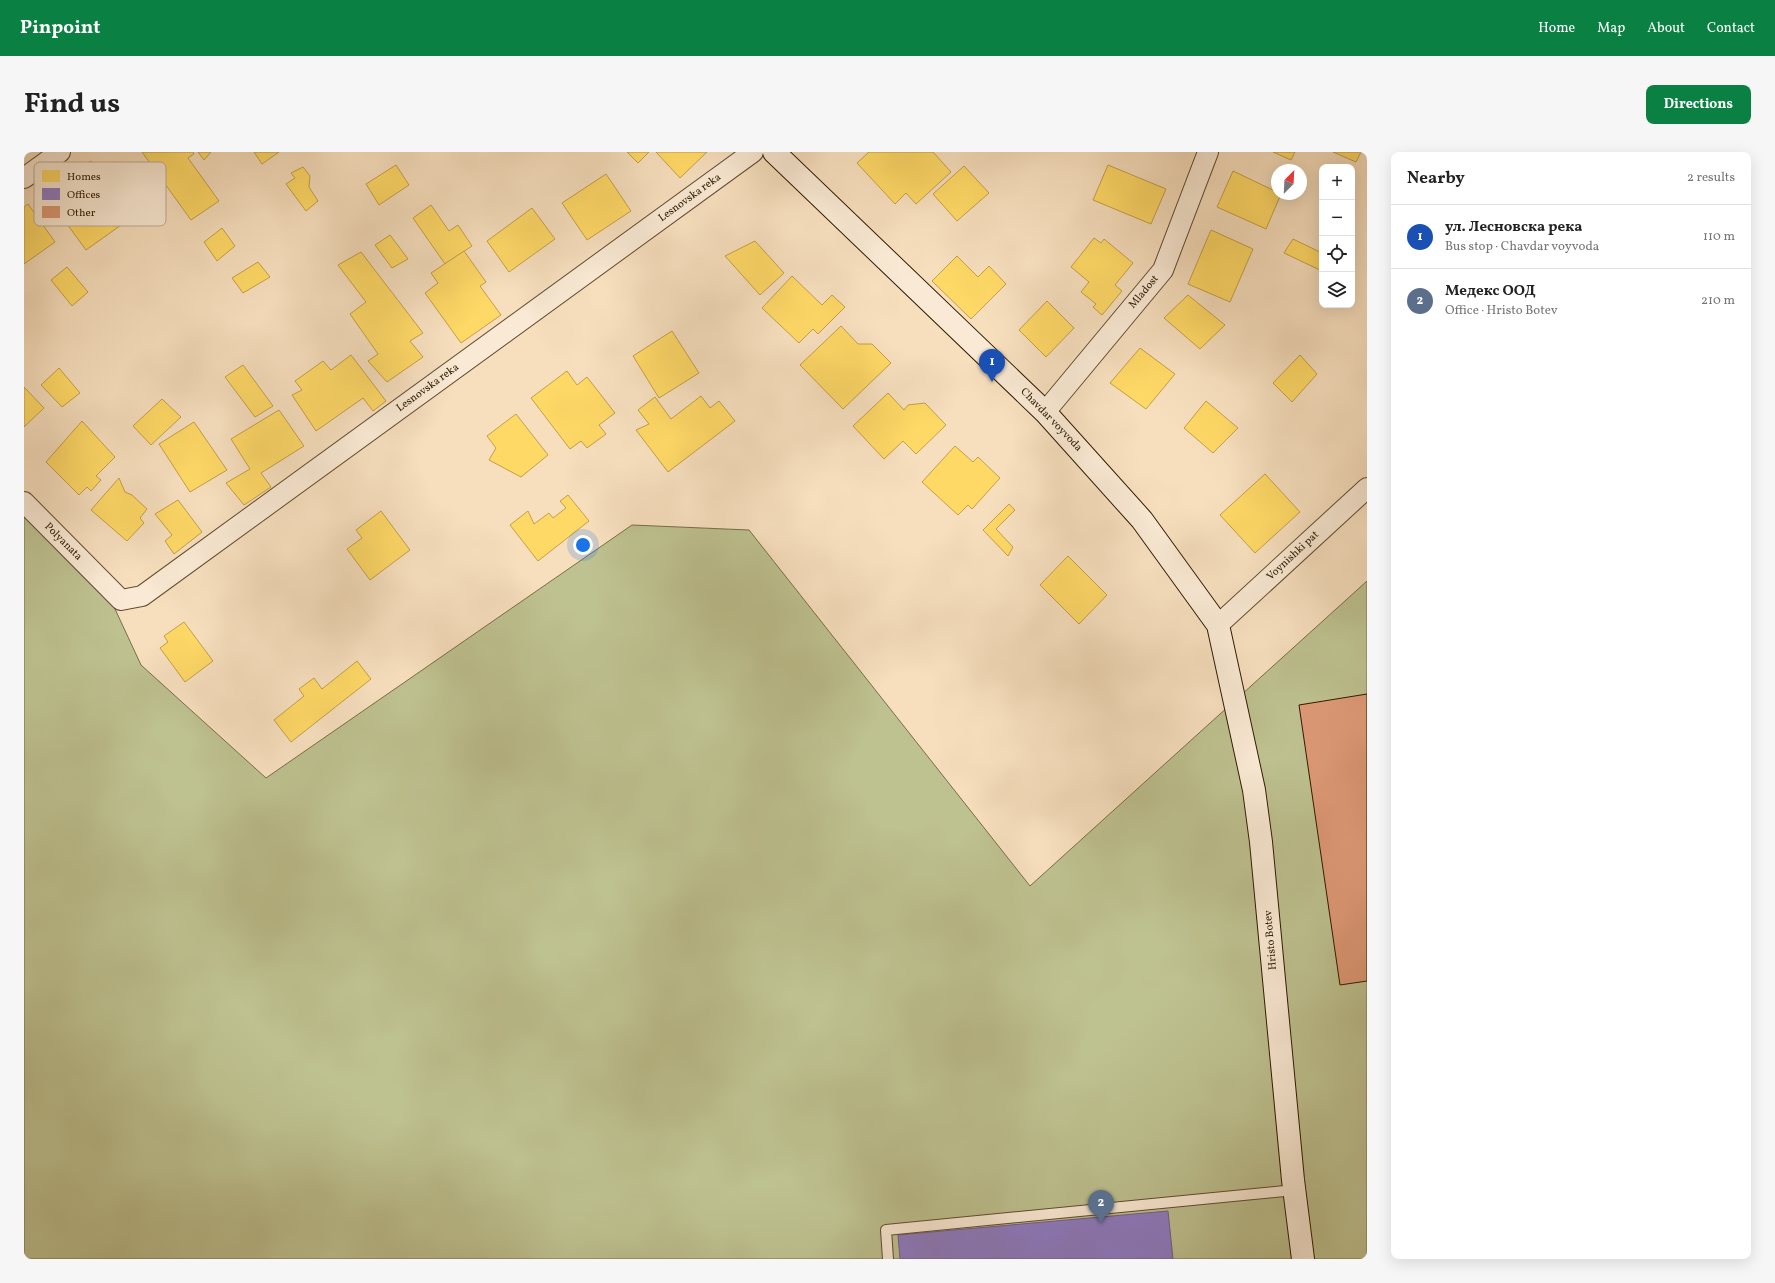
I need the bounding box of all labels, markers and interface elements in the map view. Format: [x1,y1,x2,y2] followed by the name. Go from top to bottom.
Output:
[20,15,100,41] text: Pinpoint
[1538,19,1575,38] text: Home
[1597,19,1625,38] text: Map
[1647,19,1685,38] text: About
[1707,19,1755,38] text: Contact
[24,85,120,124] text: Find us
[1646,85,1751,124] button: Directions
[34,162,166,226] legend
[1271,164,1307,200] north arrow
[1319,164,1355,308] map controls
[1319,164,1355,200] button: +
[1407,167,1465,190] text: Nearby
[1687,169,1735,187] text: 2 results
[67,170,101,185] text: Homes
[656,170,725,226] street label: Lesnovska reka
[67,188,101,203] text: Offices
[1319,200,1355,236] button: −
[67,206,96,221] text: Other
[1445,217,1582,238] text: ул. Лесновска река
[1417,228,1423,246] text: 1
[1703,228,1735,246] text: 110 m
[1319,236,1355,272] button: locate
[1445,238,1599,256] text: Bus stop · Chavdar voyvoda
[1126,272,1163,312] street label: Mladost
[1319,272,1355,308] button: layers
[1445,281,1536,302] text: Медекс ООД
[1417,292,1423,310] text: 2
[1701,292,1735,310] text: 210 m
[1445,302,1558,320] text: Office · Hristo Botev
[979,349,1005,382] pin: 1
[394,360,463,416] street label: Lesnovska reka
[1017,385,1086,456] street label: Chavdar voyvoda
[41,520,86,565] street label: Polyanata
[1264,528,1322,584] street label: Voynishki pat
[573,535,593,555] your location
[1261,909,1281,971] street label: Hristo Botev
[1088,1190,1114,1223] pin: 2

